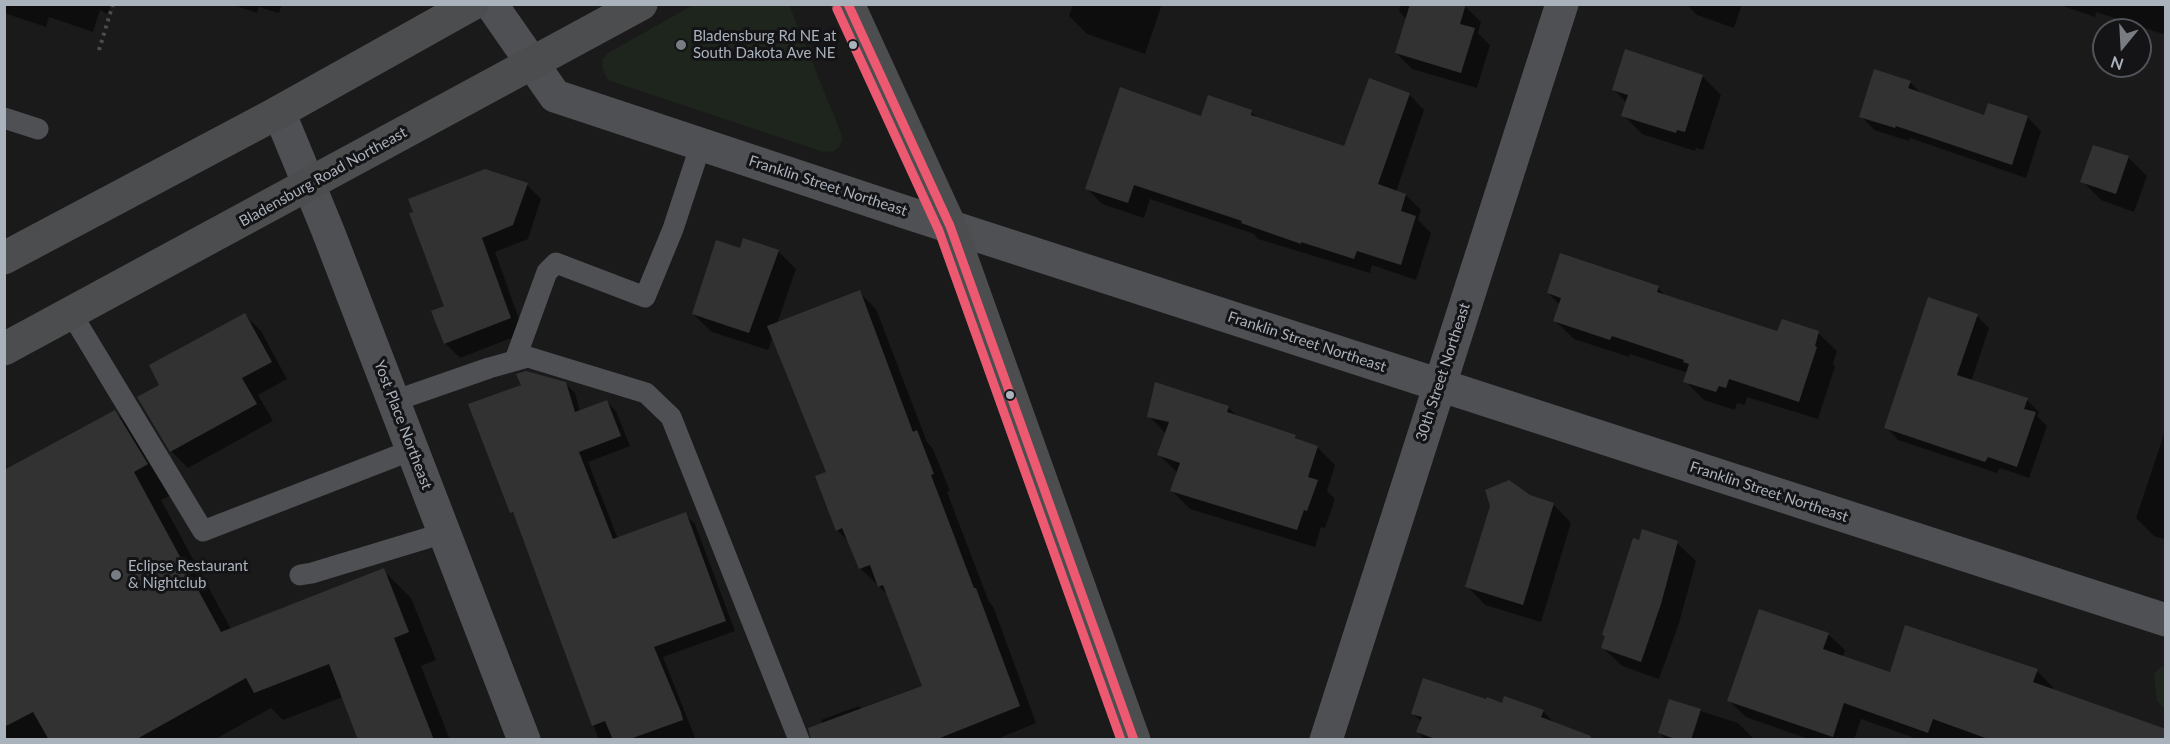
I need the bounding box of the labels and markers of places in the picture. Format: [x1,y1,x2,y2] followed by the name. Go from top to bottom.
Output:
[693,27,836,62] place label: Bladensburg Rd NE at South Dakota Ave NE
[674,38,688,52] marker: Bladensburg Rd NE at South Dakota Ave NE
[847,39,859,51] unlabelled marker
[1004,389,1016,401] unlabelled marker
[128,557,248,592] place label: Eclipse Restaurant & Nightclub
[109,568,123,582] marker: Eclipse Restaurant & Nightclub

